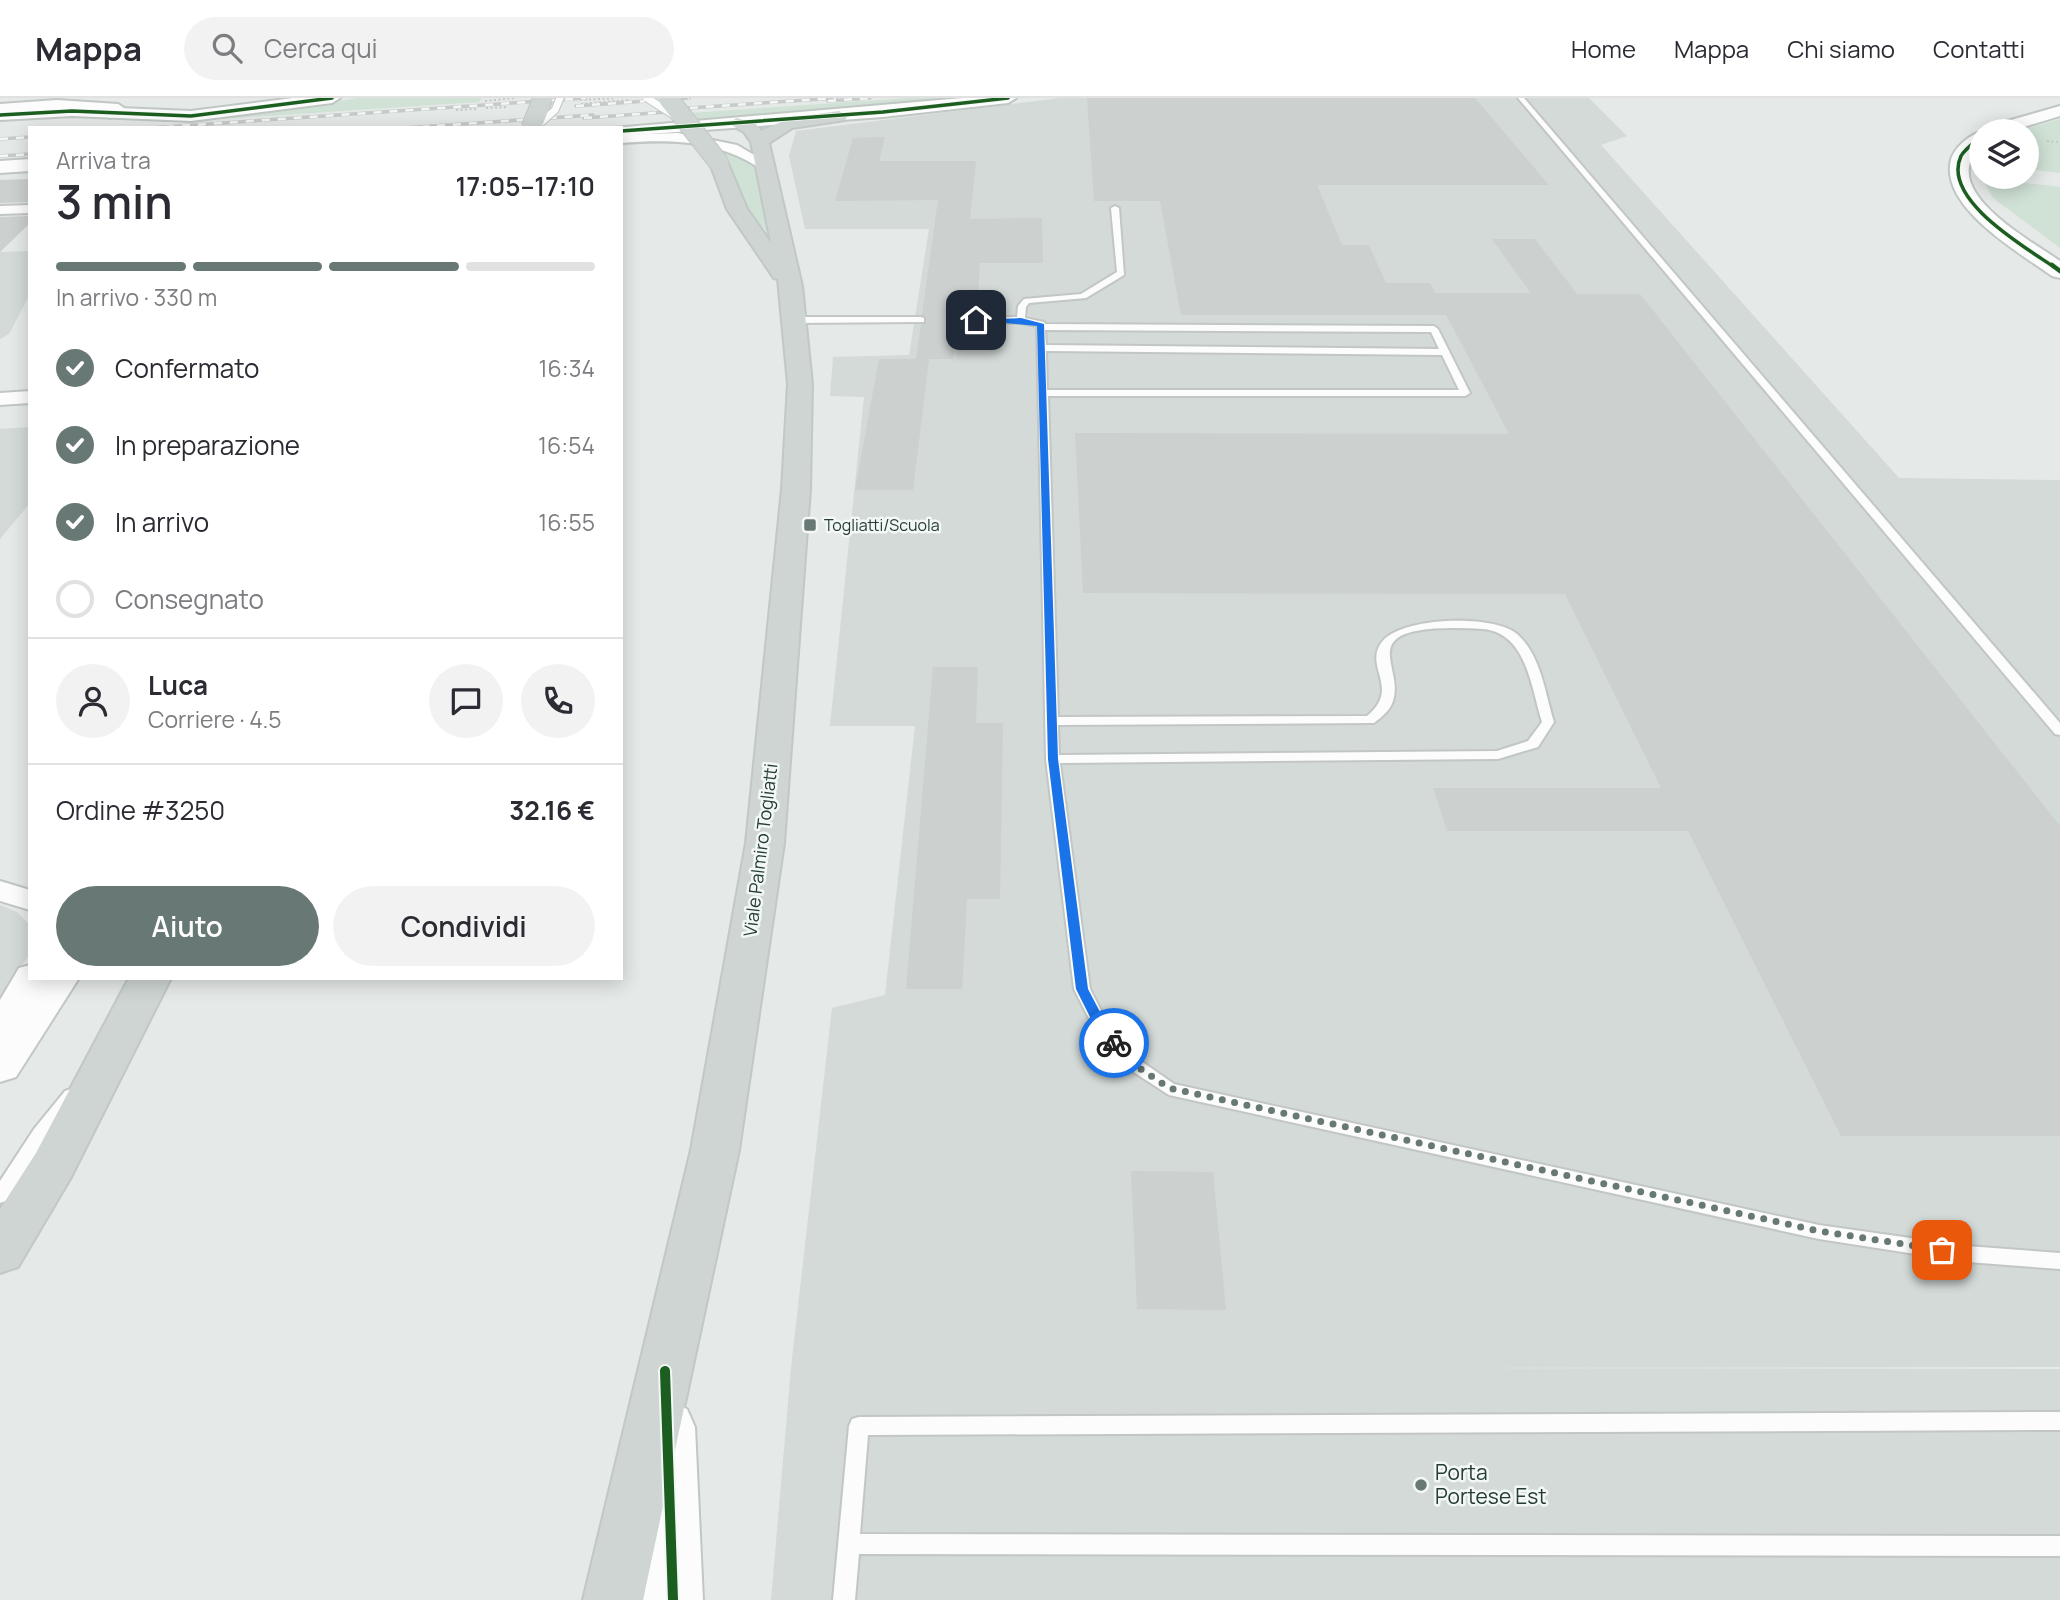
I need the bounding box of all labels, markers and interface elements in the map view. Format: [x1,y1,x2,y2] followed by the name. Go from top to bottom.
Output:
[184,17,674,80] search box
[35,26,142,71] text: Mappa
[208,29,246,67] icon: search
[264,30,378,66] text: Cerca qui
[1571,32,1636,65] text: Home
[1674,32,1749,65] text: Mappa
[1787,32,1895,65] text: Chi siamo
[1933,32,2025,65] text: Contatti
[1969,119,2039,189] map controls
[1969,119,2039,189] button: layers
[56,144,151,176] text: Arriva tra
[455,168,595,204] text: 17:05–17:10
[56,170,173,233] text: 3 min
[56,281,217,313] text: In arrivo · 330 m
[946,290,1006,350] pin
[957,301,995,339] icon: home
[56,349,94,387] icon: check
[115,350,259,386] text: Confermato
[539,352,595,384] text: 16:34
[56,426,94,464] icon: check
[115,427,300,463] text: In preparazione
[538,429,595,461] text: 16:54
[56,503,94,541] icon: check
[115,504,209,540] text: In arrivo
[538,506,595,538] text: 16:55
[824,514,940,536] place label: Togliatti/Scuola
[802,517,818,533] marker: Togliatti/Scuola
[115,581,264,617] text: Consegnato
[56,664,130,738] button: person
[429,664,503,738] button: chat
[521,664,595,738] button: phone
[148,667,208,703] text: Luca
[148,703,282,735] text: Corriere · 4.5
[737,762,783,938] street label: Viale Palmiro Togliatti
[56,792,225,828] text: Ordine #3250
[509,792,595,828] text: 32.16 €
[56,886,319,966] button: Aiuto
[333,886,595,966] button: Condividi
[1079,1008,1149,1078] courier
[1095,1024,1133,1062] icon: bike
[1912,1220,1972,1280] pin
[1923,1231,1961,1269] icon: bag
[1435,1458,1547,1510] place label: Porta Portese Est
[1413,1477,1429,1493] marker: Porta Portese Est

